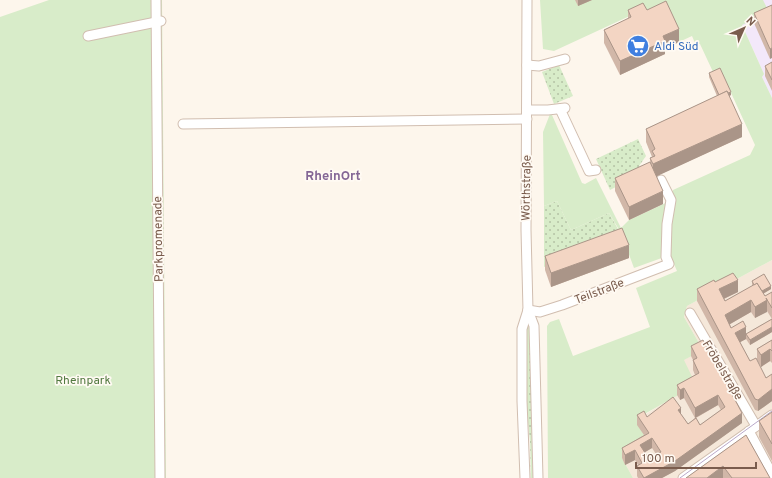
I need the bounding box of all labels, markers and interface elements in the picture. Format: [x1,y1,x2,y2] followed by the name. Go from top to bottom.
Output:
[724,8,764,48] north arrow
[743,14,758,29] text: N
[625,33,651,59] supermarket icon: Aldi Süd
[654,39,699,55] place label: Aldi Süd
[518,155,536,221] street label: Wörthstraße
[305,169,361,185] district label: RheinOrt
[150,196,168,282] street label: Parkpromenade
[572,275,626,309] street label: Teilstraße
[698,338,746,403] street label: Fröbelstraße
[55,373,111,389] park label: Rheinpark
[636,444,756,470] scale bar
[642,451,675,467] text: 100 m

